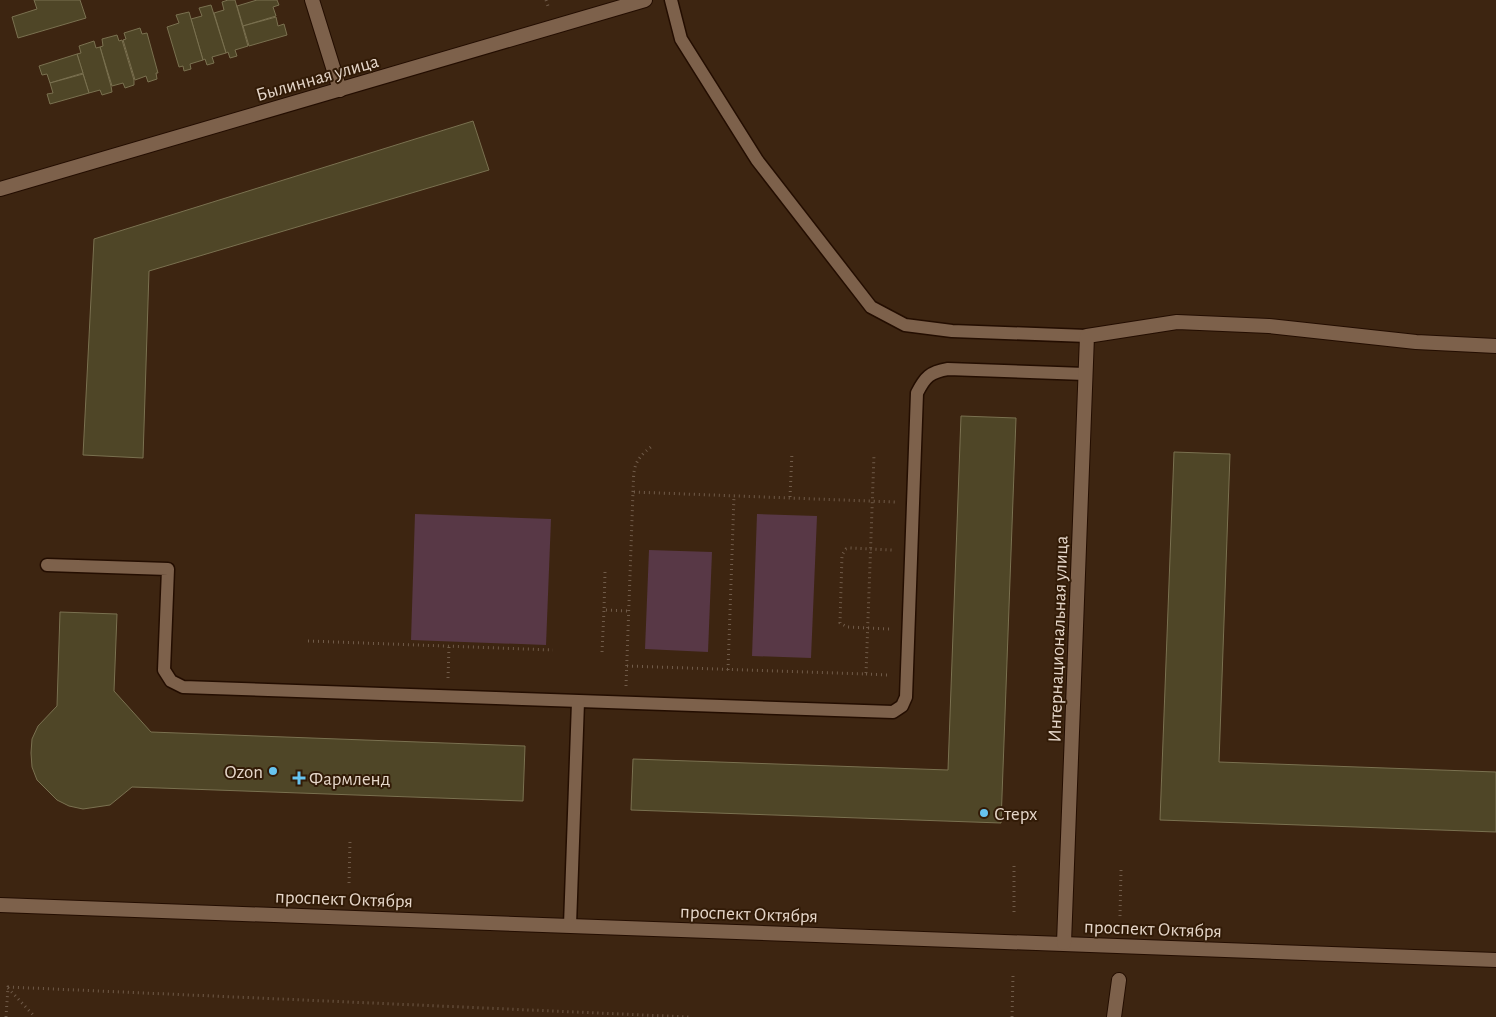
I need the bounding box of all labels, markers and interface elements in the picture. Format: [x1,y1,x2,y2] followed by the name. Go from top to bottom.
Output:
[254,52,381,105] street label: Былинная улица
[1045,535,1072,743] street label: Интернациональная улица
[224,763,263,782] place label: Ozon
[267,765,279,777] marker: Ozon
[309,770,390,789] place label: Фармленд
[293,772,305,784] marker: Фармленд
[994,805,1037,824] place label: Стерх
[978,807,990,819] marker: Стерх
[275,888,413,911] street label: проспект Октября
[680,903,818,926] street label: проспект Октября
[1084,918,1222,941] street label: проспект Октября

